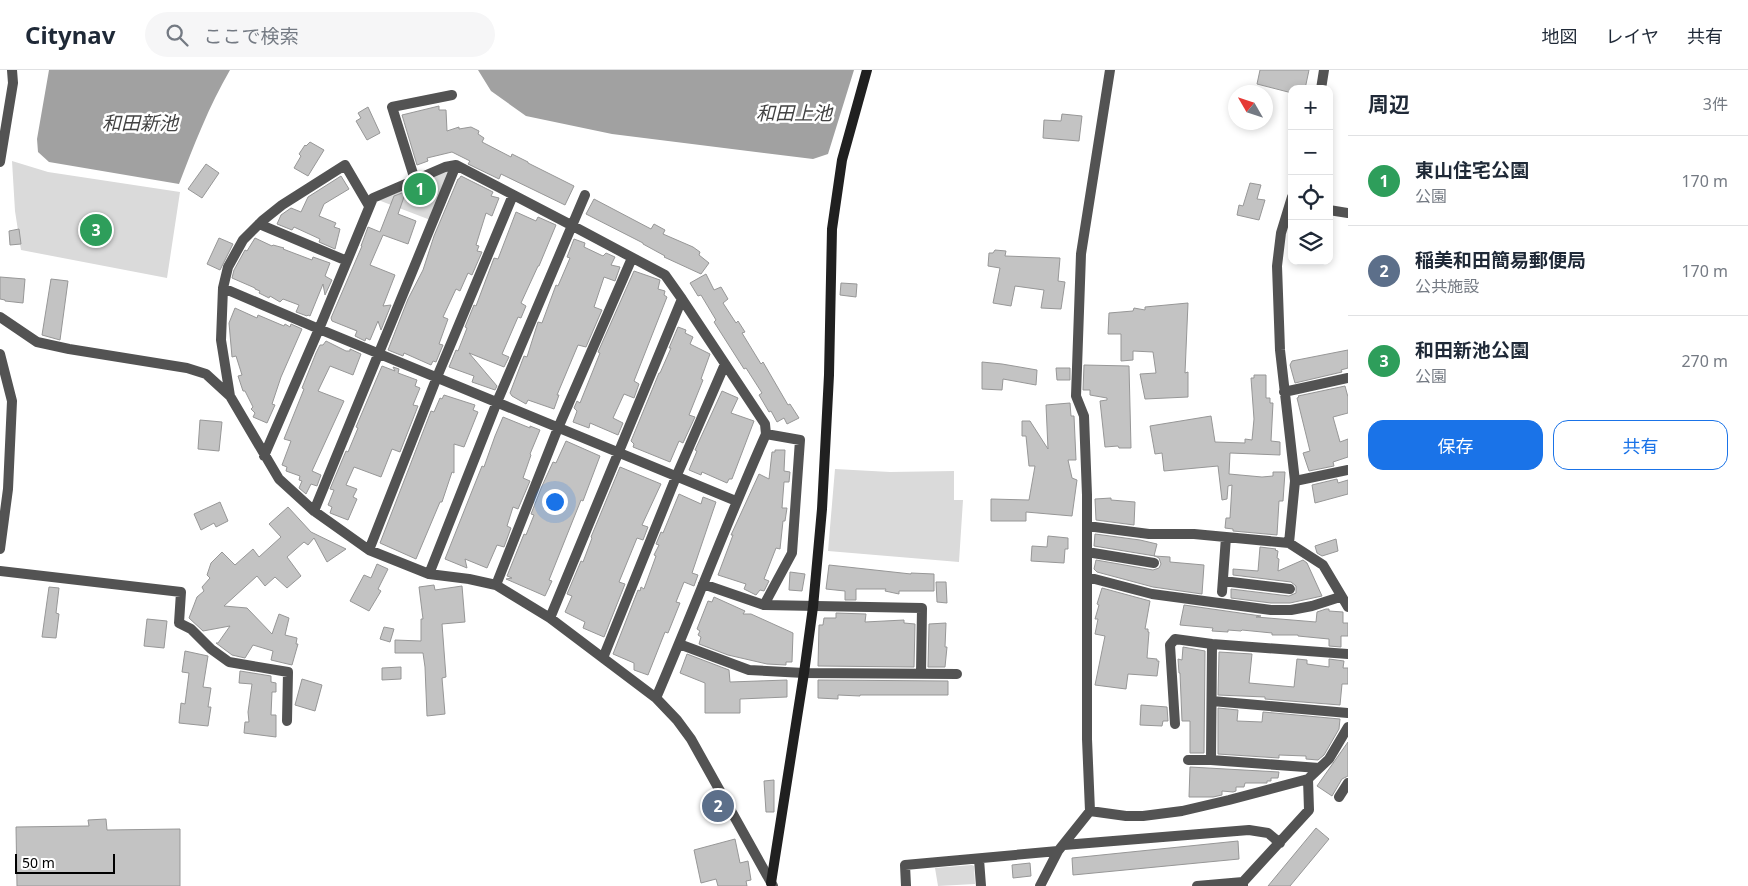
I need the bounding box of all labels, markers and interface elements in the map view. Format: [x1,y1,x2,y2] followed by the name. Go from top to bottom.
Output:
[145,12,495,57] search box
[25,18,115,51] text: Citynav
[163,21,191,49] icon: search
[203,23,298,49] text: ここで検索
[1542,24,1578,48] text: 地図
[1606,24,1659,48] text: レイヤ
[1687,24,1723,48] text: 共有
[1228,85,1273,130] north arrow
[1288,85,1333,265] map controls
[1288,85,1333,130] button: +
[1368,90,1410,118] text: 周辺
[1703,93,1728,115] text: 3件
[756,100,834,126] water label: 和田上池
[102,110,180,136] water label: 和田新池
[1288,130,1333,175] button: −
[1415,157,1529,183] text: 東山住宅公園
[404,170,436,208] pin: 1
[1379,170,1389,192] text: 1
[1681,170,1728,192] text: 170 m
[1288,175,1333,220] button: locate
[1415,185,1447,207] text: 公園
[80,211,112,249] pin: 3
[1288,220,1333,265] button: layers
[1415,247,1586,273] text: 稲美和田簡易郵便局
[1379,260,1389,282] text: 2
[1681,260,1728,282] text: 170 m
[1415,275,1479,297] text: 公共施設
[1415,337,1529,363] text: 和田新池公園
[1379,350,1389,372] text: 3
[1681,350,1728,372] text: 270 m
[1415,365,1447,387] text: 公園
[1368,420,1543,470] button: 保存
[1553,420,1728,470] button: 共有
[542,489,568,515] your location
[702,787,734,825] pin: 2
[15,851,115,874] scale bar
[22,853,55,872] text: 50 m

